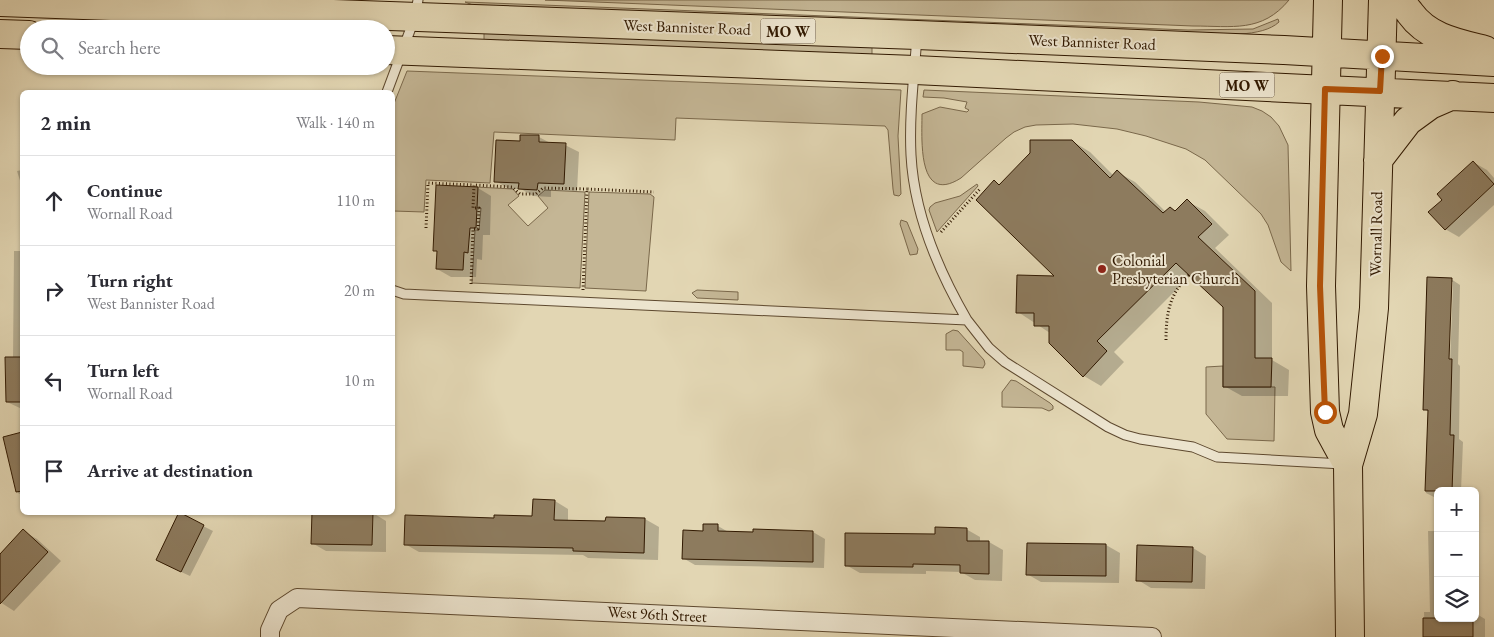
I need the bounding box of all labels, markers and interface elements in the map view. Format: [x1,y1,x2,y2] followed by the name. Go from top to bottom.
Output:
[623,14,752,40] street label: West Bannister Road
[760,18,816,44] road number: MO W
[20,20,395,75] search box
[1028,29,1157,55] street label: West Bannister Road
[38,34,66,62] icon: search
[78,35,160,60] text: Search here
[1371,45,1394,68] route end
[1220,72,1274,98] road number: MO W
[40,109,91,136] text: 2 min
[296,112,375,133] text: Walk · 140 m
[87,178,162,203] text: Continue
[40,187,68,215] icon: ahead
[336,190,375,211] text: 110 m
[1365,190,1387,277] street label: Wornall Road
[87,203,173,224] text: Wornall Road
[1112,250,1239,289] place label: Colonial Presbyterian Church
[1096,263,1108,275] marker: Colonial Presbyterian Church
[87,268,173,293] text: Turn right
[40,277,68,305] icon: right
[344,280,375,301] text: 20 m
[87,293,215,314] text: West Bannister Road
[87,358,159,383] text: Turn left
[40,367,68,395] icon: left
[344,370,375,391] text: 10 m
[87,383,173,404] text: Wornall Road
[1314,401,1337,424] route start
[40,457,68,485] icon: arrive
[87,458,253,483] text: Arrive at destination
[1434,487,1479,622] map controls
[1434,487,1479,532] button: +
[1434,532,1479,577] button: −
[1434,577,1479,622] button: layers
[607,601,707,627] street label: West 96th Street

